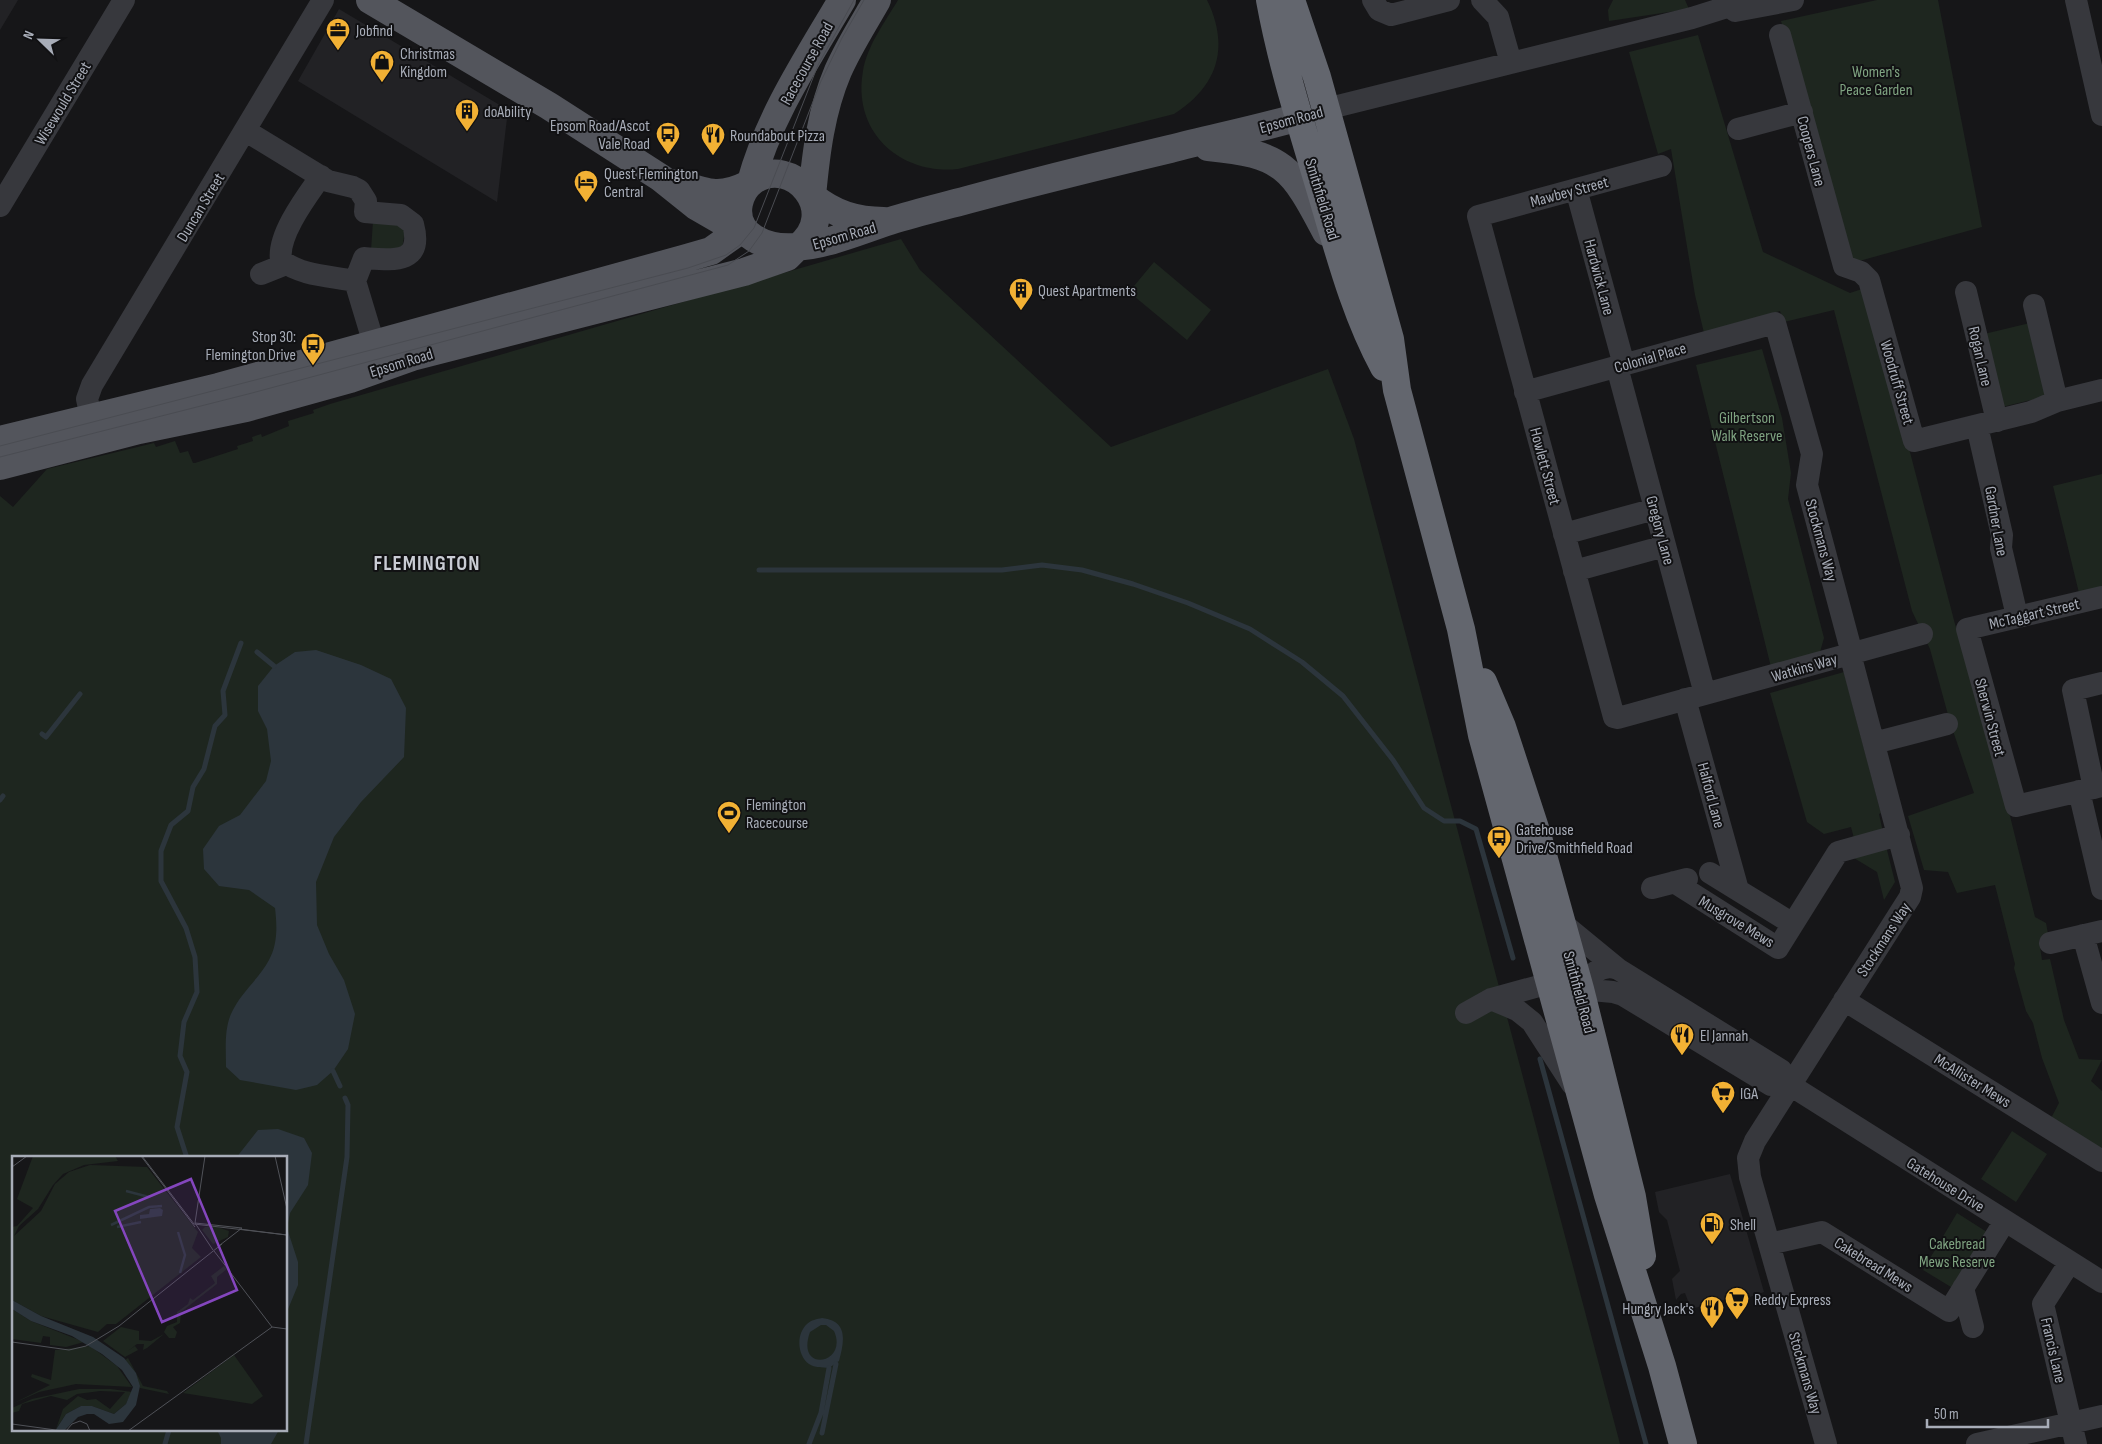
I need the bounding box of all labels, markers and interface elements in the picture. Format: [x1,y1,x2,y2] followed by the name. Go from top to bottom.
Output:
[15,15,65,65] north arrow
[325,17,351,51] office icon: Jobfind
[777,19,838,108] street label: Racecourse Road
[355,22,393,41] place label: Jobfind
[19,28,38,42] text: N
[400,45,455,82] place label: Christmas Kingdom
[369,49,395,83] shop icon: Christmas Kingdom
[31,59,96,149] street label: Wisewould Street
[1839,63,1913,100] park label: Women's Peace Garden
[454,98,480,132] building icon: doAbility
[484,103,531,122] place label: doAbility
[1257,103,1325,138] street label: Epsom Road
[1792,114,1829,189] street label: Coopers Lane
[550,117,650,154] place label: Epsom Road/Ascot Vale Road
[655,121,681,155] bus stop icon: Epsom Road/Ascot Vale Road
[700,122,726,156] restaurant icon: Roundabout Pizza
[730,127,825,146] place label: Roundabout Pizza
[1300,156,1343,242] street label: Smithfield Road
[604,165,698,202] place label: Quest Flemington Central
[573,169,599,203] hotel icon: Quest Flemington Central
[173,170,229,246] street label: Duncan Street
[1528,173,1611,212] street label: Mawbey Street
[811,218,878,255] street label: Epsom Road
[1579,237,1618,317] street label: Hardwick Lane
[1008,277,1034,311] building icon: Quest Apartments
[1038,282,1136,301] place label: Quest Apartments
[1963,325,1996,388] street label: Rogan Lane
[205,328,296,365] place label: Stop 30: Flemington Drive
[300,332,326,366] bus stop icon: Stop 30: Flemington Drive
[1875,338,1918,427] street label: Woodruff Street
[1612,339,1689,378] street label: Colonial Place
[368,345,435,382] street label: Epsom Road
[1712,409,1782,446] park label: Gilbertson Walk Reserve
[1525,426,1564,507] street label: Howlett Street
[1980,485,2011,558] street label: Gardner Lane
[1641,494,1678,567] street label: Gregory Lane
[1800,497,1841,584] street label: Stockmans Way
[374,551,481,576] district label: FLEMINGTON
[1987,595,2082,634] street label: McTaggart Street
[1769,650,1839,687] street label: Watkins Way
[1970,676,2009,759] street label: Sherwin Street
[1693,761,1728,830] street label: Halford Lane
[746,796,808,833] place label: Flemington Racecourse
[716,800,742,834] sports icon: Flemington Racecourse
[1516,821,1633,858] place label: Gatehouse Drive/Smithfield Road
[1486,825,1512,859] bus stop icon: Gatehouse Drive/Smithfield Road
[1695,892,1778,952] street label: Musgrove Mews
[1853,899,1915,980] street label: Stockmans Way
[1558,949,1599,1035] street label: Smithfield Road
[1669,1022,1695,1056] restaurant icon: El Jannah
[1700,1027,1748,1046] place label: El Jannah
[1930,1050,2014,1112] street label: McAllister Mews
[1710,1080,1736,1114] supermarket icon: IGA
[1740,1085,1758,1104] place label: IGA
[1903,1154,1988,1217] street label: Gatehouse Drive
[12,1156,288,1432] inset map
[1699,1211,1725,1245] fuel station icon: Shell
[1730,1216,1756,1235] place label: Shell
[1830,1234,1916,1297] street label: Cakebread Mews
[1919,1235,1995,1272] park label: Cakebread Mews Reserve
[1724,1286,1750,1320] supermarket icon: Reddy Express
[1754,1291,1831,1310] place label: Reddy Express
[1699,1295,1725,1329] restaurant icon: Hungry Jack's
[1622,1300,1694,1319] place label: Hungry Jack's
[2036,1316,2069,1385] street label: Francis Lane
[1784,1330,1825,1417] street label: Stockmans Way
[1927,1396,2048,1428] scale bar
[1934,1405,1959,1424] text: 50 m

